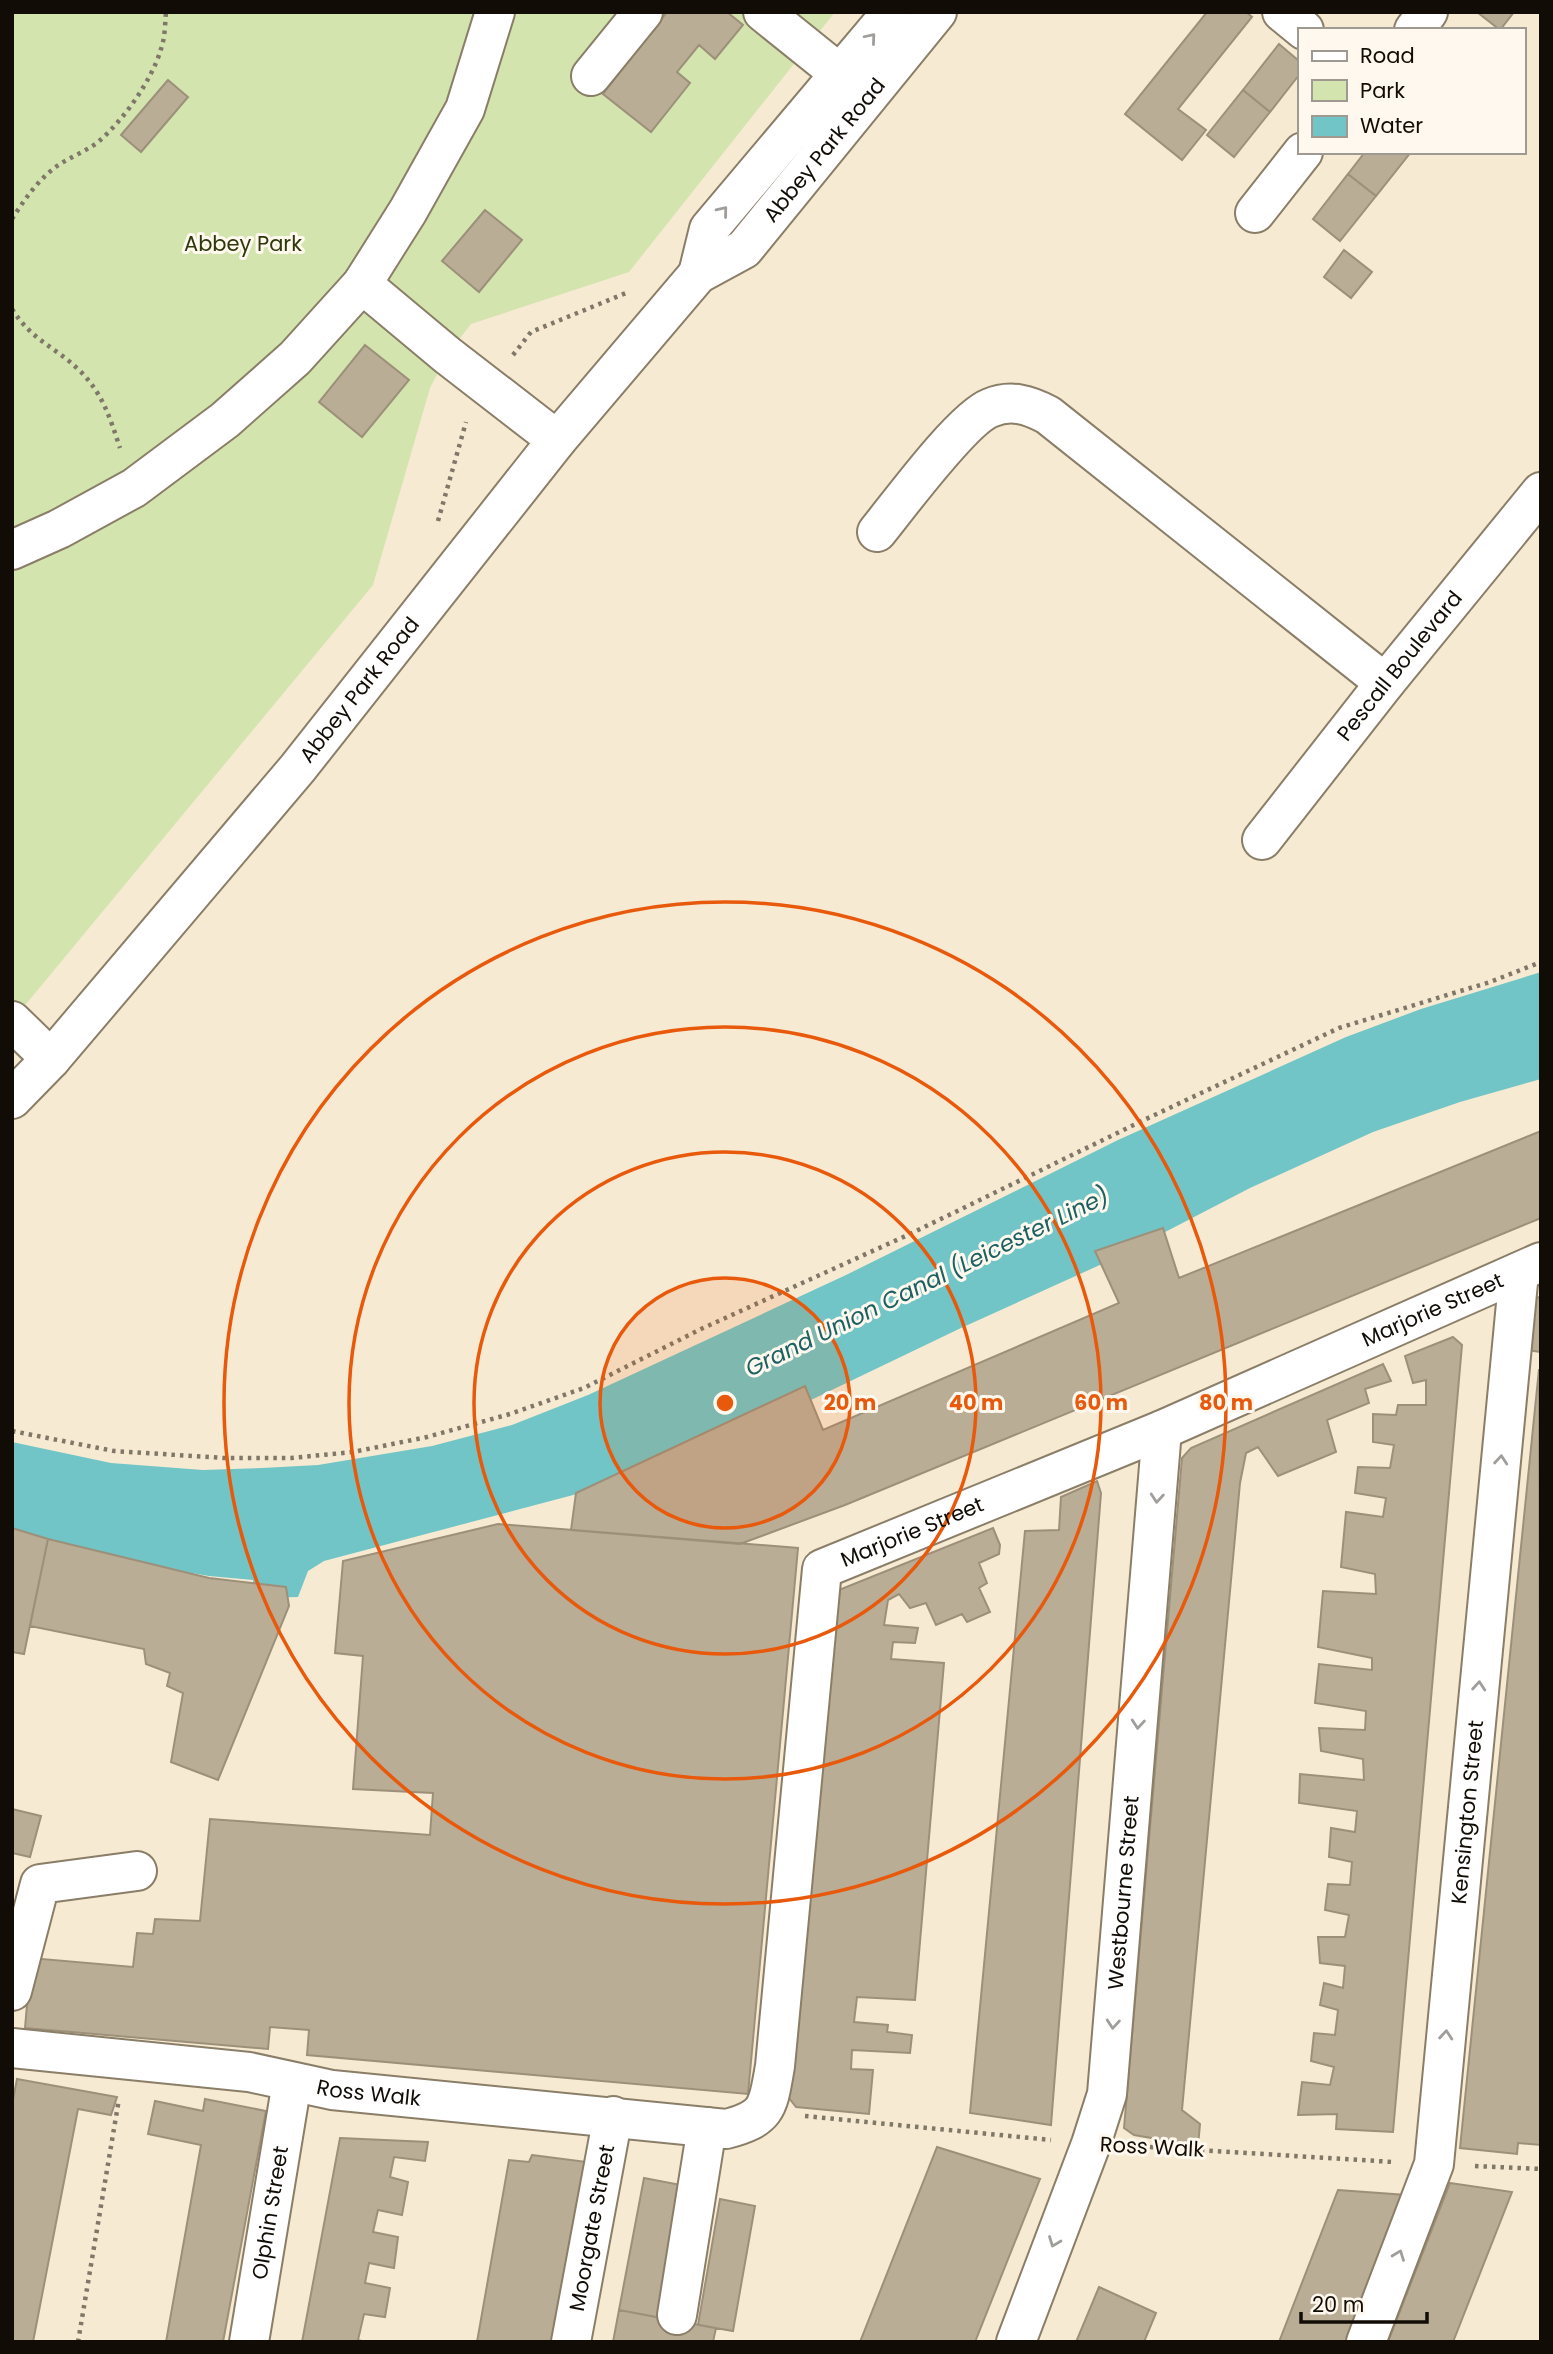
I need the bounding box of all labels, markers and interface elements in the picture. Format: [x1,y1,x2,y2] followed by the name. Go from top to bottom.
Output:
[1298,28,1525,154] legend
[862,34,875,46] one-way arrow
[1360,41,1415,70] text: Road
[756,72,892,228] street label: Abbey Park Road
[1360,76,1405,105] text: Park
[1360,111,1423,140] text: Water
[715,207,727,220] one-way arrow
[184,229,302,258] park label: Abbey Park
[1330,584,1469,747] street label: Pescall Boulevard
[292,611,426,769] street label: Abbey Park Road
[740,1180,1114,1384] water label: Grand Union Canal (Leicester Line)
[1357,1265,1508,1354] street label: Marjorie Street
[824,1388,876,1417] text: 20 m
[949,1388,1003,1417] text: 40 m
[1074,1388,1128,1417] text: 60 m
[1199,1388,1253,1417] text: 80 m
[713,1391,737,1415] centre of rings
[1493,1454,1508,1465] one-way arrow
[836,1489,988,1574] street label: Marjorie Street
[1150,1492,1165,1503] one-way arrow
[1472,1681,1487,1692] one-way arrow
[1131,1719,1146,1730] one-way arrow
[1444,1719,1490,1905] street label: Kensington Street
[1101,1795,1146,1991] street label: Westbourne Street
[1106,2019,1121,2030] one-way arrow
[1439,2029,1454,2041] one-way arrow
[314,2072,422,2113] street label: Ross Walk
[1099,2129,1205,2164] street label: Ross Walk
[562,2142,621,2314] street label: Moorgate Street
[245,2144,295,2282] street label: Olphin Street
[1048,2236,1062,2248] one-way arrow
[1391,2250,1405,2262] one-way arrow
[1301,2280,1427,2324] scale bar
[1312,2290,1365,2319] text: 20 m

